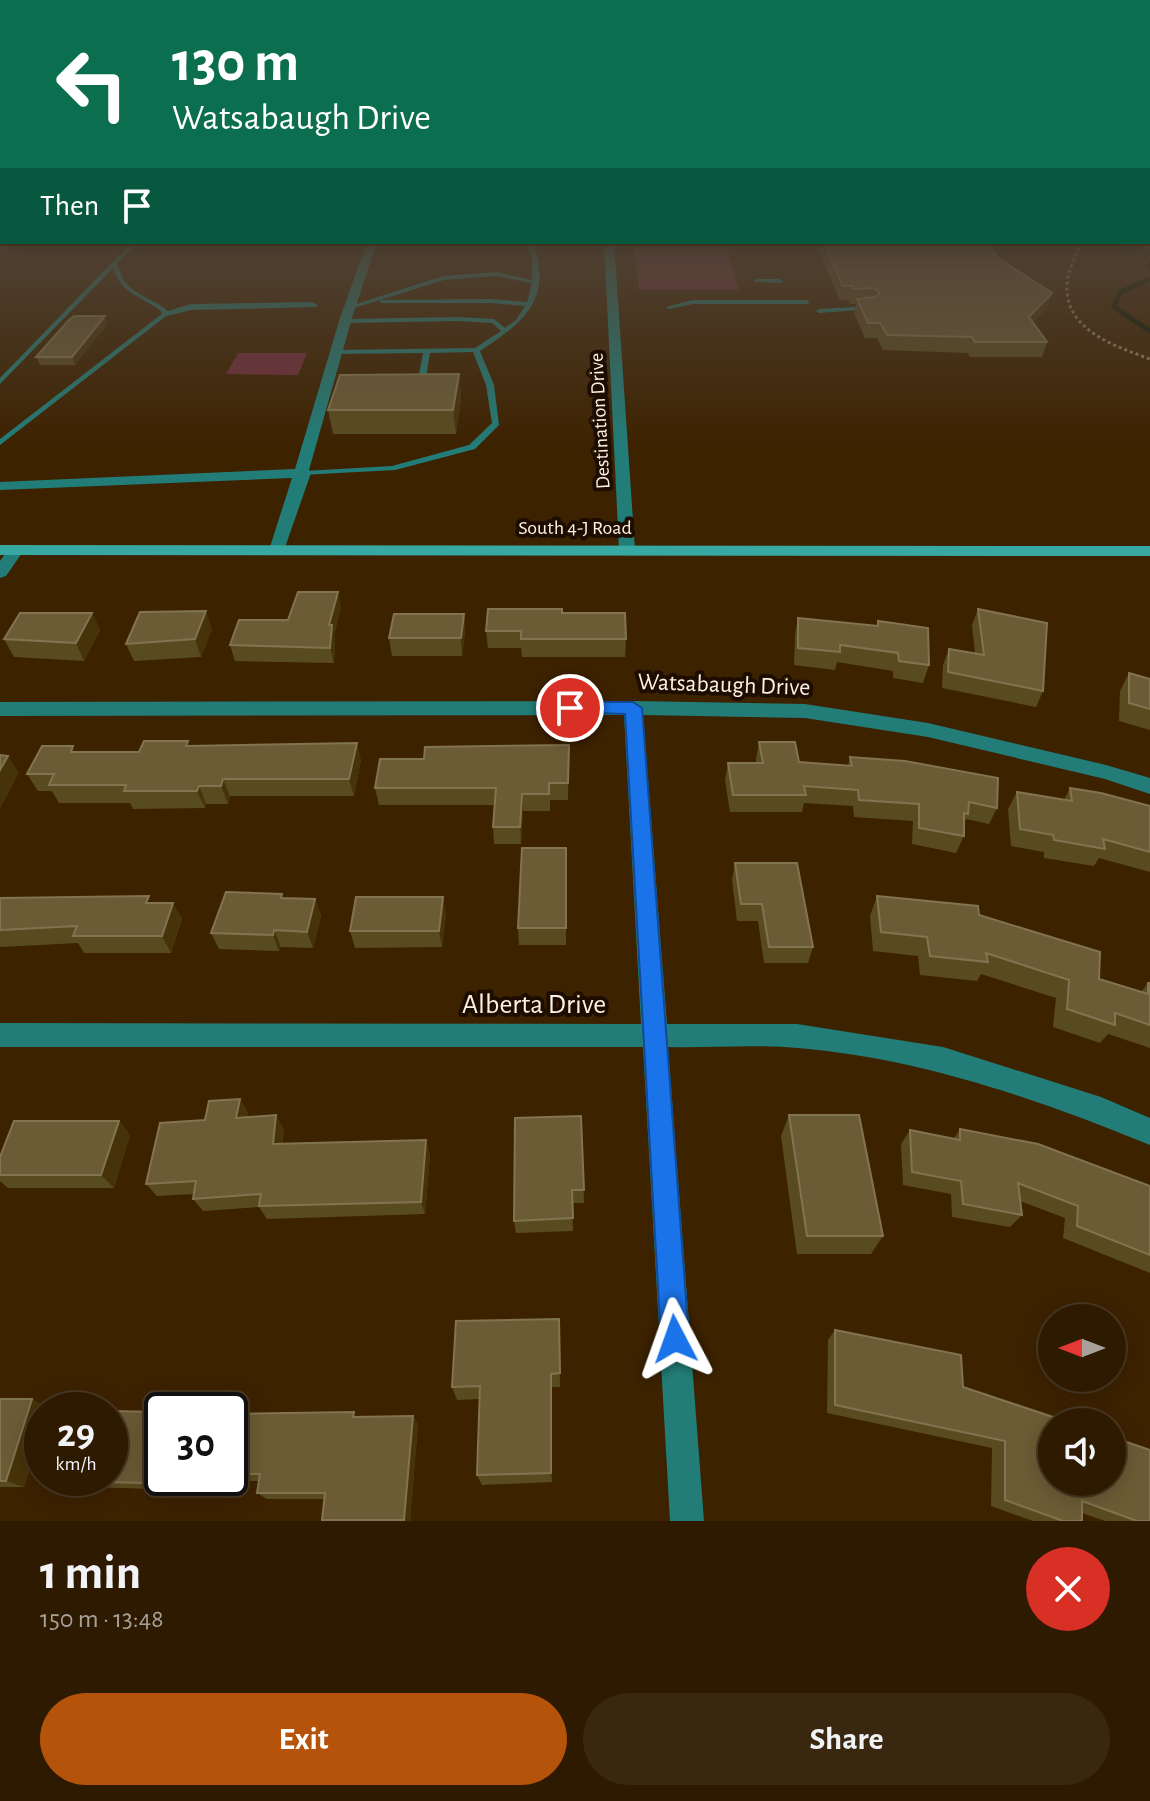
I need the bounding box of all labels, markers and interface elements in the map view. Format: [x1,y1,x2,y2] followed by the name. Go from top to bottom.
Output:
[40,32,144,136] icon: left
[172,35,299,91] text: 130 m
[172,100,431,136] text: Watsabaugh Drive
[115,184,159,228] icon: arrive
[40,191,99,221] text: Then
[586,352,614,490] street label: Destination Drive
[518,518,632,538] street label: South 4-J Road
[637,670,811,700] street label: Watsabaugh Drive
[536,674,604,742] pin
[548,686,592,730] icon: arrive
[462,991,606,1019] street label: Alberta Drive
[633,1297,717,1381] position arrow
[1038,1304,1126,1392] north arrow
[1038,1304,1126,1496] map controls
[144,1392,248,1496] speed limit sign: 30
[1038,1408,1126,1496] button: sound
[57,1414,95,1454] text: 29
[55,1454,97,1474] text: km/h
[1026,1547,1110,1631] button: close
[40,1550,141,1598] text: 1 min
[40,1606,164,1632] text: 150 m · 13:48
[40,1693,567,1785] button: Exit
[583,1693,1110,1785] button: Share

